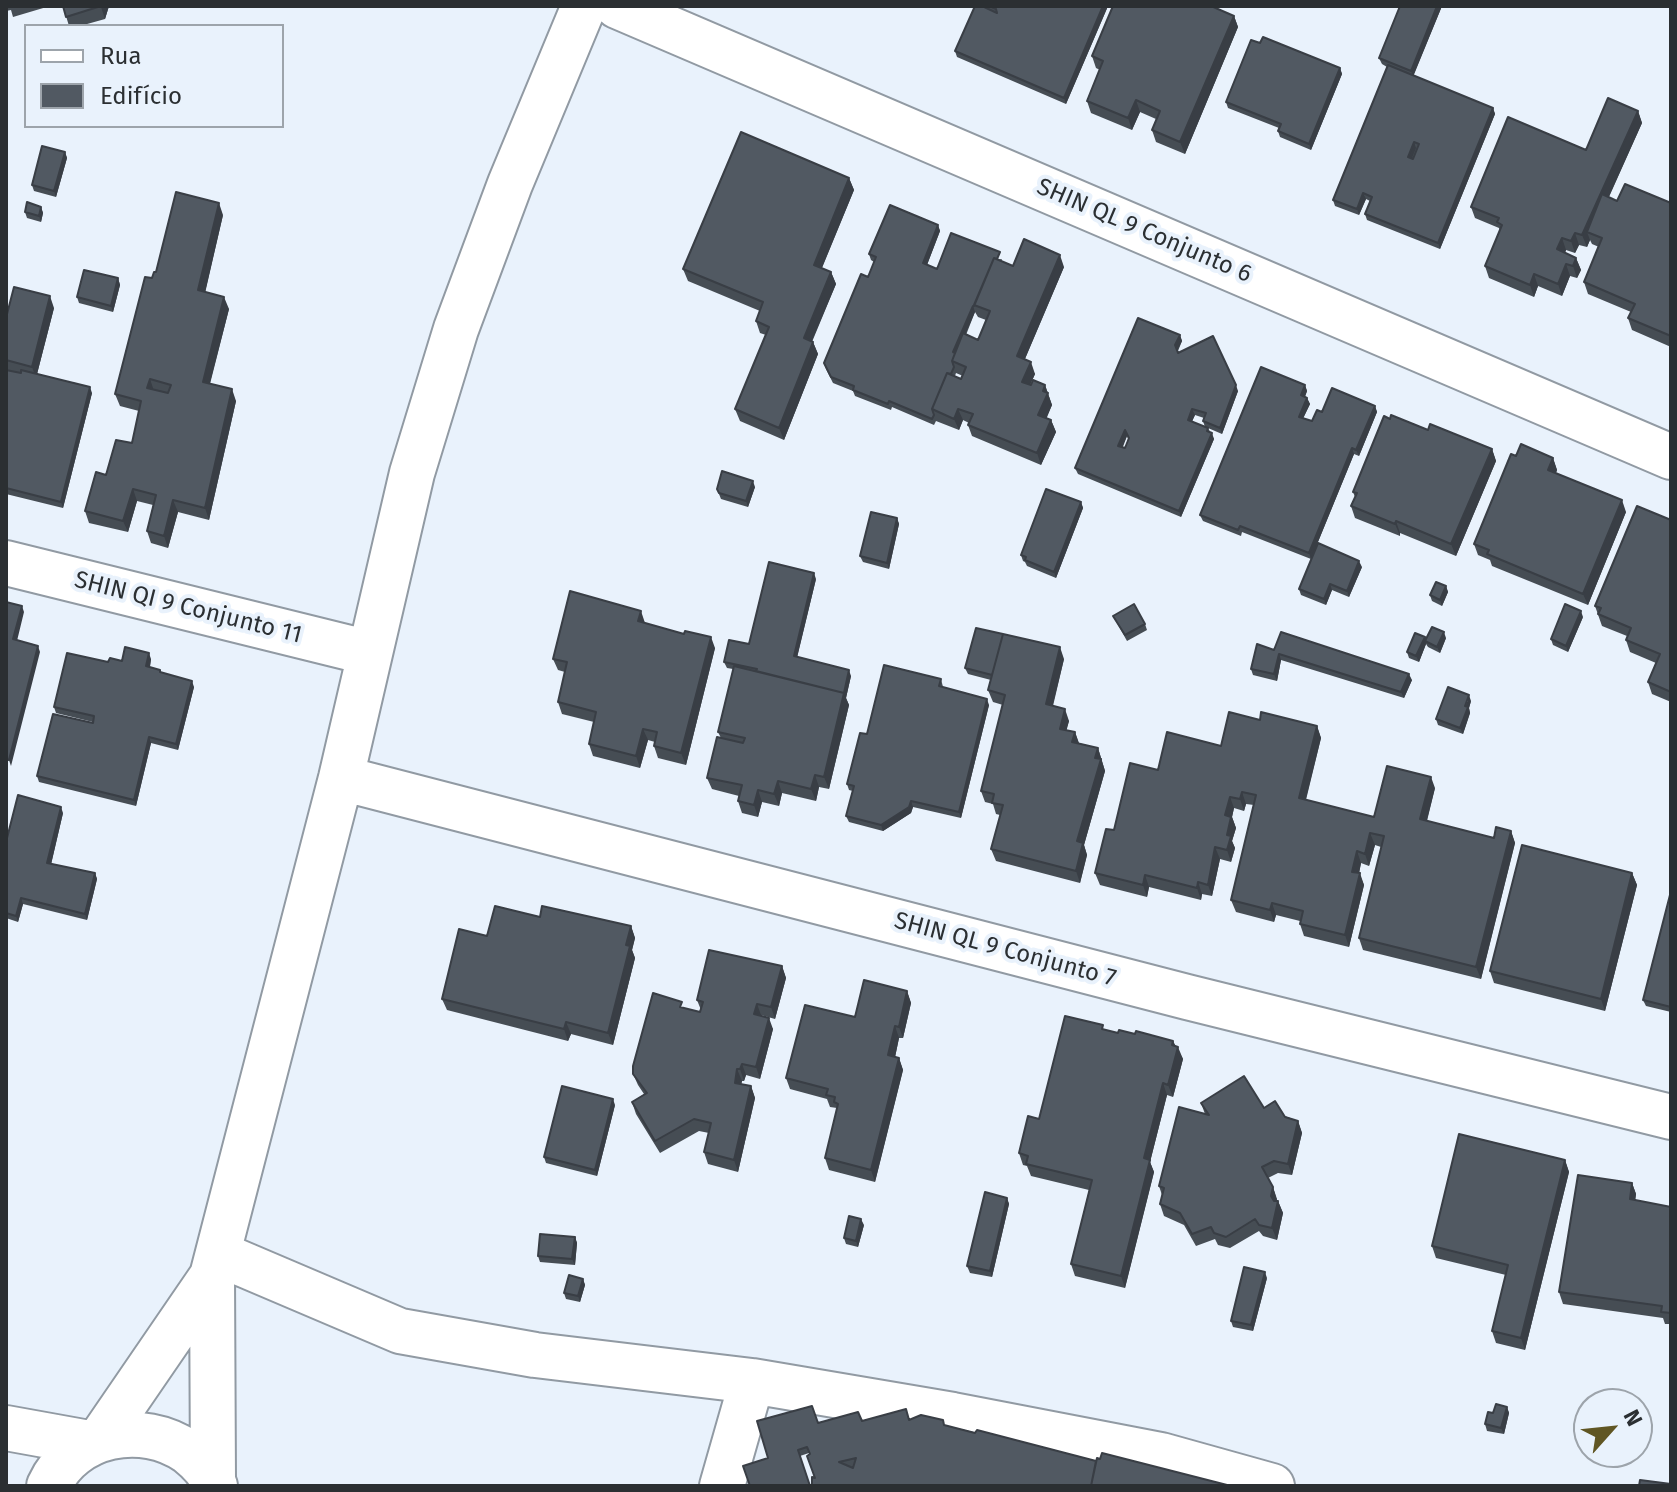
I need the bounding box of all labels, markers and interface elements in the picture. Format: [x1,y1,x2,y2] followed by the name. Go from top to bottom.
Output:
[24,24,284,128] legend
[100,42,142,70] text: Rua
[100,82,182,110] text: Edifício
[1032,173,1256,289] street label: SHIN QL 9 Conjunto 6
[71,566,305,650] street label: SHIN QI 9 Conjunto 11
[891,907,1119,993] street label: SHIN QL 9 Conjunto 7
[1573,1388,1653,1468] north arrow
[1618,1405,1648,1430] text: N

